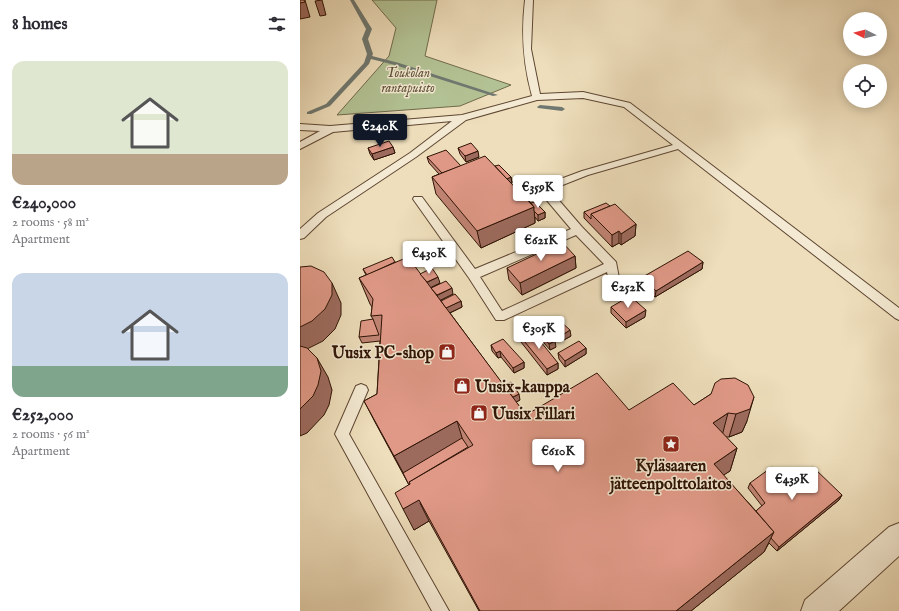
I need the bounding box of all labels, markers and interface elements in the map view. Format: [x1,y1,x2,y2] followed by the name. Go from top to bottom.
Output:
[843,12,887,56] north arrow
[843,12,887,108] map controls
[266,13,288,35] icon: filters
[12,14,67,35] text: 8 homes
[843,64,887,108] button: locate
[381,65,435,97] park label: Toukolan rantapuisto
[114,87,186,159] icon: home
[352,114,408,148] pin: €240K
[362,118,398,135] text: €240K
[510,175,566,209] pin: €359K
[522,179,554,196] text: €359K
[12,193,76,214] text: €240,000
[12,214,89,231] text: 2 rooms · 58 m²
[513,228,569,262] pin: €621K
[12,231,70,248] text: Apartment
[524,232,558,249] text: €621K
[401,241,457,275] pin: €430K
[412,245,446,262] text: €430K
[600,275,656,309] pin: €252K
[611,279,645,296] text: €252K
[114,299,186,371] icon: home
[511,316,567,350] pin: €305K
[523,320,555,337] text: €305K
[437,342,457,362] shop icon: Uusix PC-shop
[331,344,434,364] place label: Uusix PC-shop
[452,376,472,396] shop icon: Uusix-kauppa
[474,378,571,398] place label: Uusix-kauppa
[469,403,489,423] shop icon: Uusix Fillari
[12,405,74,426] text: €252,000
[491,405,576,425] place label: Uusix Fillari
[12,426,90,443] text: 2 rooms · 56 m²
[661,434,681,454] place icon: Kyläsaaren jätteenpolttolaitos
[530,439,586,473] pin: €610K
[12,443,70,460] text: Apartment
[541,443,575,460] text: €610K
[608,457,732,495] place label: Kyläsaaren jätteenpolttolaitos
[764,467,820,501] pin: €439K
[775,471,809,488] text: €439K

